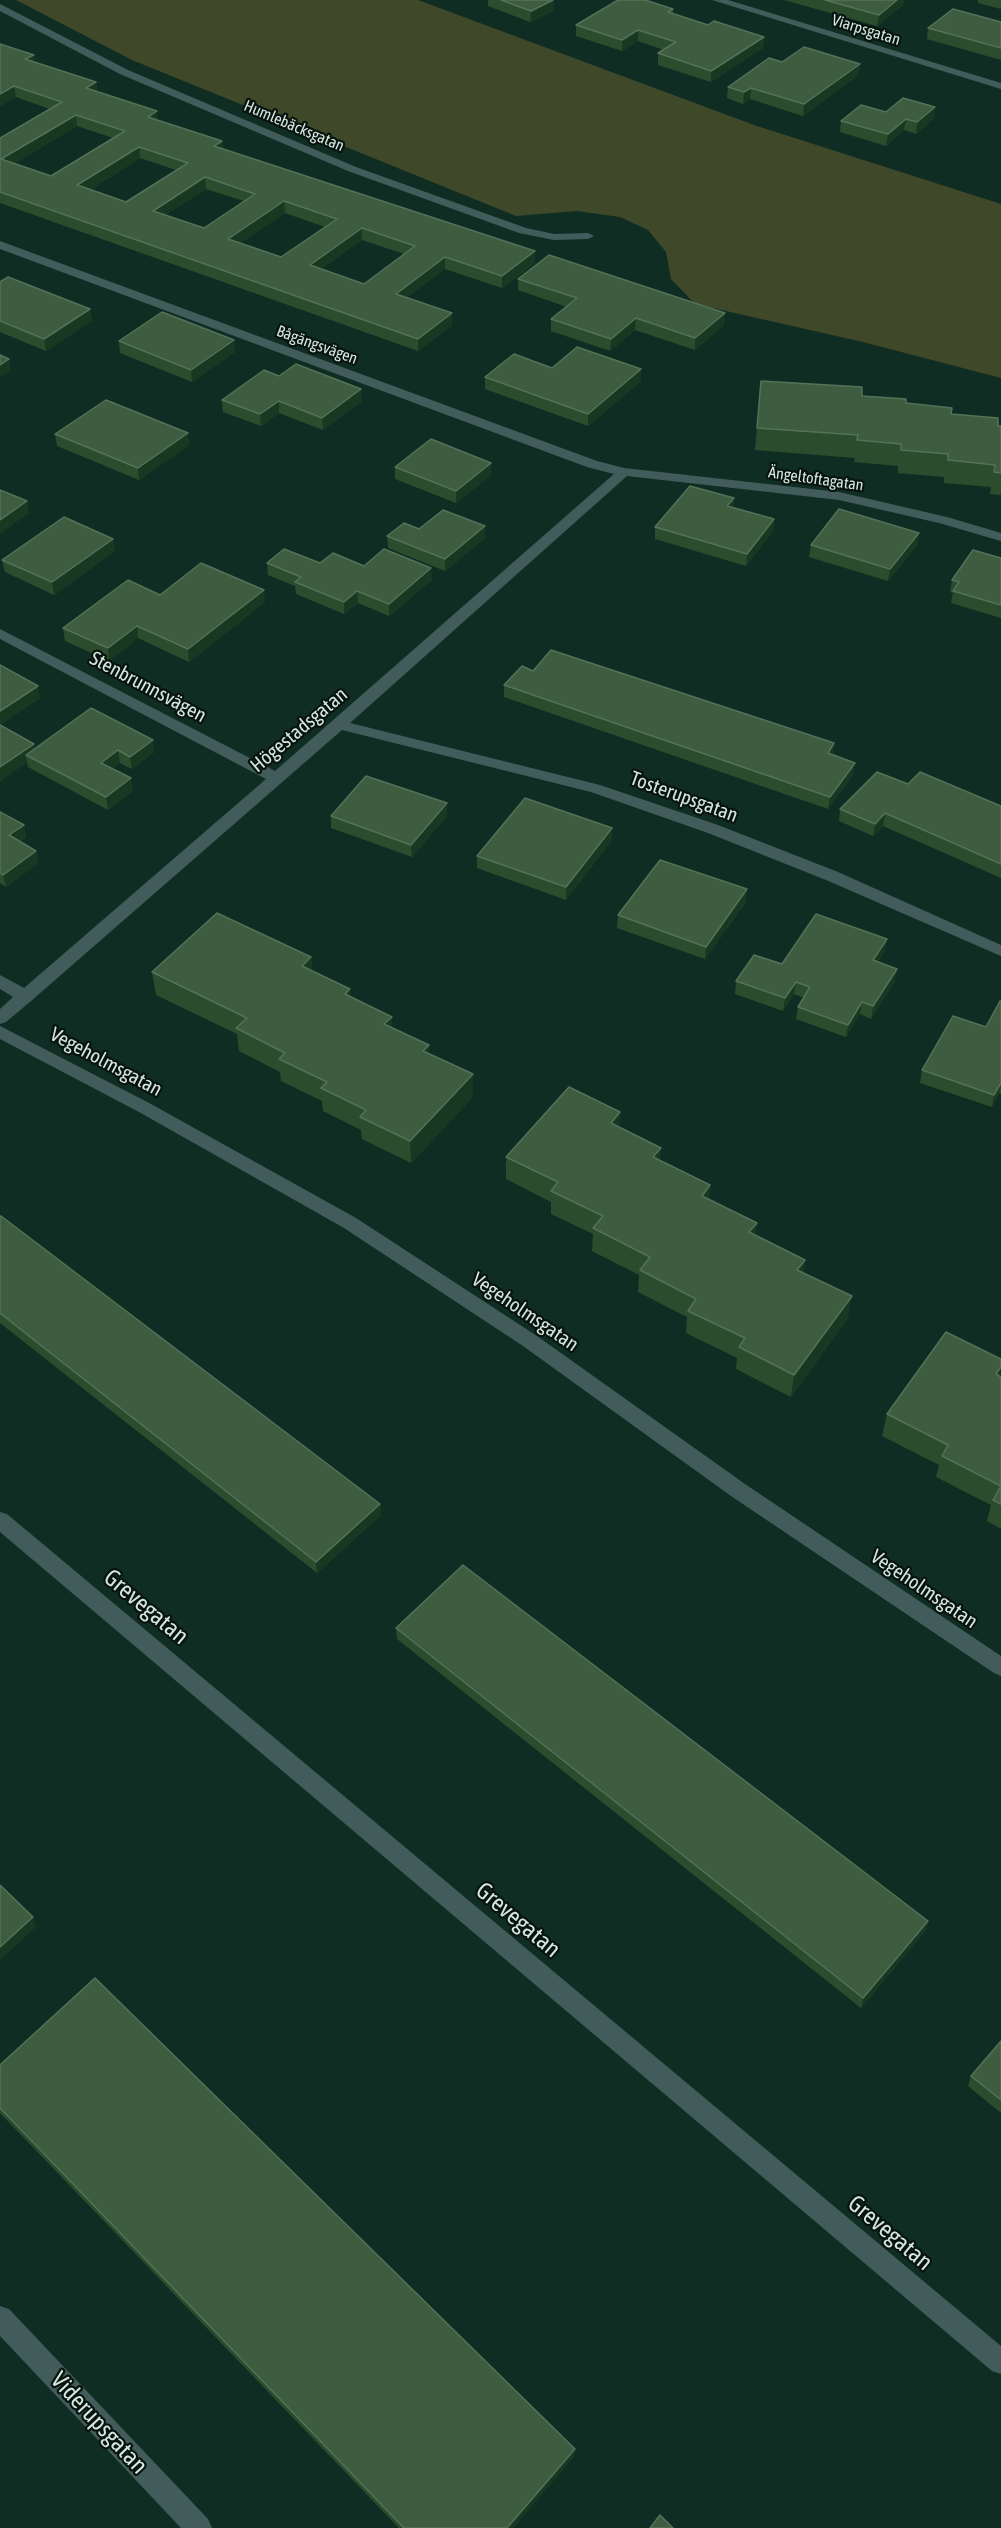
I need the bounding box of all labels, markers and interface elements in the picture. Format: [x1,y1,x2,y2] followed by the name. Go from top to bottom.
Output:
[829,10,903,50] street label: Viarpsgatan
[241,96,347,156] street label: Humlebäcksgatan
[274,321,360,369] street label: Bågängsvägen
[767,463,865,495] street label: Ängeltoftagatan
[86,646,210,728] street label: Stenbrunnsvägen
[246,682,352,778] street label: Högestadsgatan
[627,766,741,828] street label: Tosterupsgatan
[46,1022,166,1102] street label: Vegeholmsgatan
[467,1267,583,1357] street label: Vegeholmsgatan
[866,1544,982,1634] street label: Vegeholmsgatan
[98,1563,194,1651] street label: Grevegatan
[470,1876,566,1964] street label: Grevegatan
[842,2189,938,2277] street label: Grevegatan
[45,2366,153,2480] street label: Viderupsgatan

